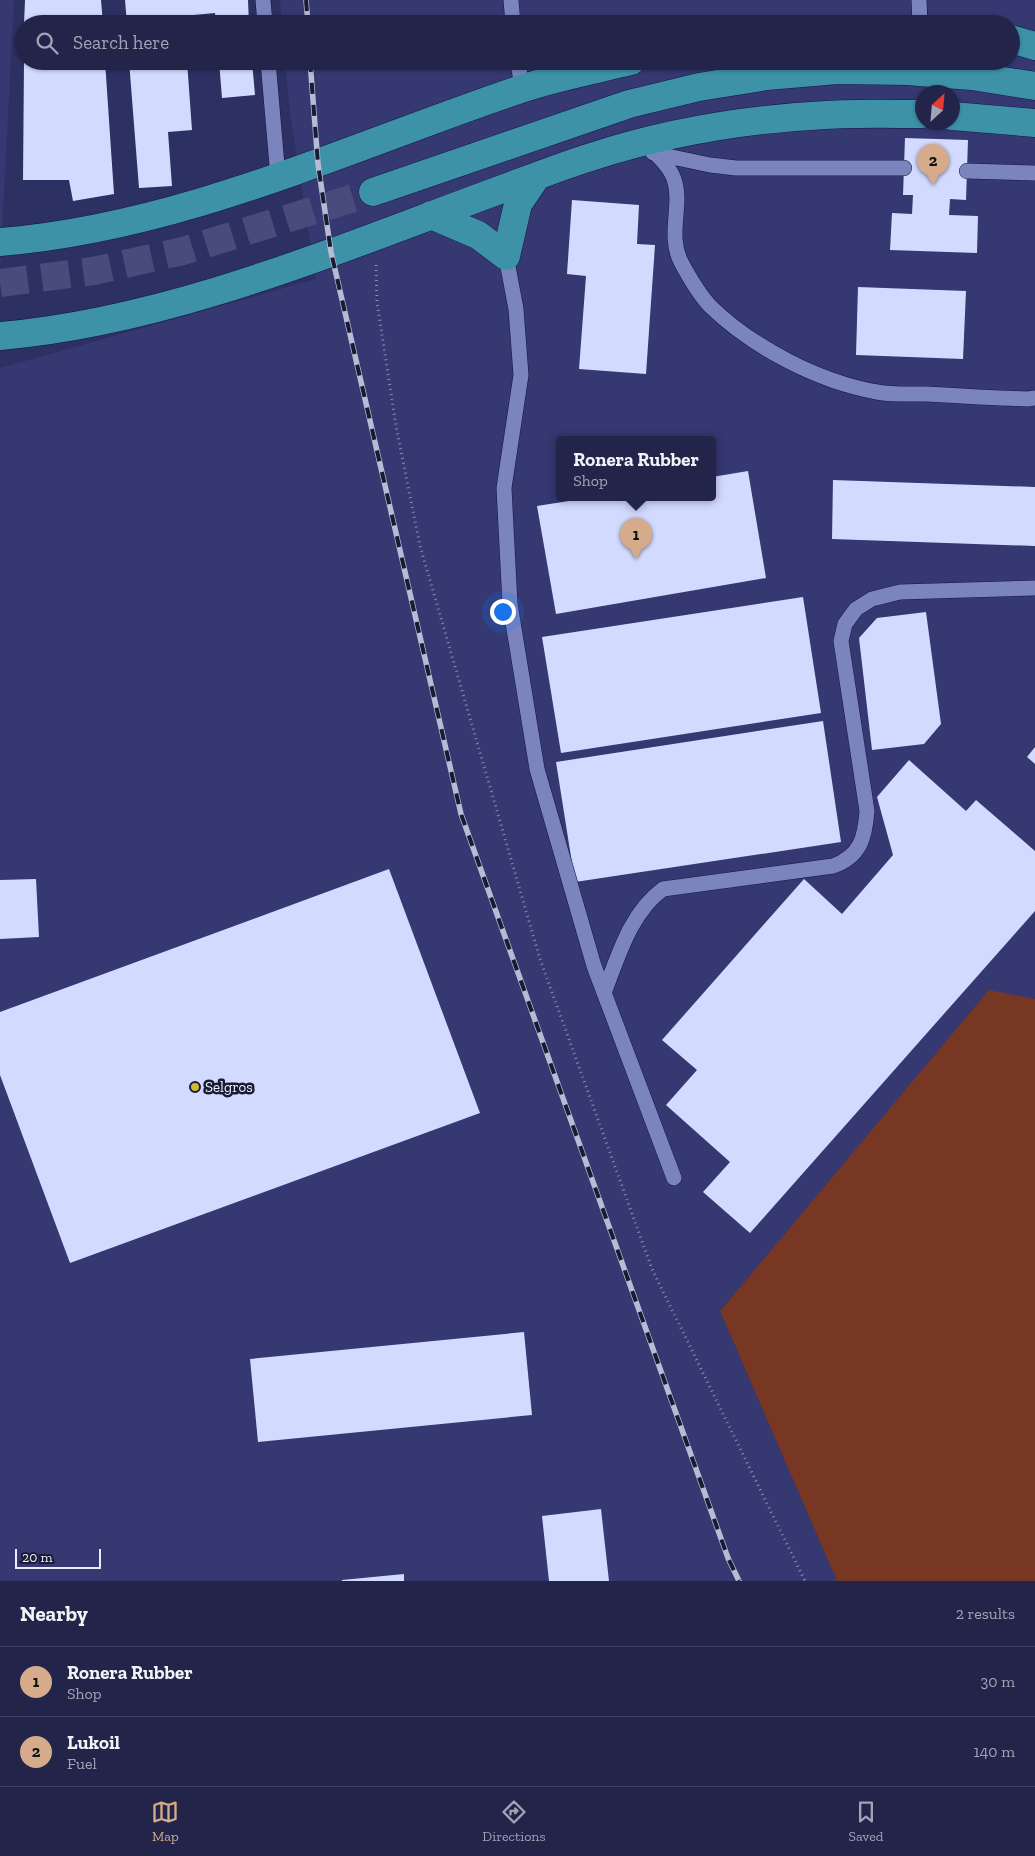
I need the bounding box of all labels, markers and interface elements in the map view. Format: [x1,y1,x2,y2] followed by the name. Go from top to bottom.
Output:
[15,15,1020,70] search box
[33,29,61,57] icon: search
[73,31,169,54] text: Search here
[915,85,960,130] north arrow
[917,144,949,185] pin: 2
[556,436,716,501] popup
[573,448,699,471] text: Ronera Rubber
[573,471,608,490] text: Shop
[620,518,652,559] pin: 1
[490,599,516,625] your location
[205,1078,253,1096] place label: Selgros
[189,1081,201,1093] marker: Selgros
[15,1546,101,1569] scale bar
[22,1549,53,1566] text: 20 m
[20,1601,88,1626] text: Nearby
[956,1604,1015,1623] text: 2 results
[67,1661,193,1684] text: Ronera Rubber
[33,1672,39,1691] text: 1
[981,1672,1015,1691] text: 30 m
[67,1684,102,1703] text: Shop
[67,1731,120,1754] text: Lukoil
[32,1742,40,1761] text: 2
[974,1742,1015,1761] text: 140 m
[67,1754,97,1773] text: Fuel
[151,1798,179,1845] tab: Map
[482,1798,546,1845] tab: Directions
[848,1798,884,1845] tab: Saved

